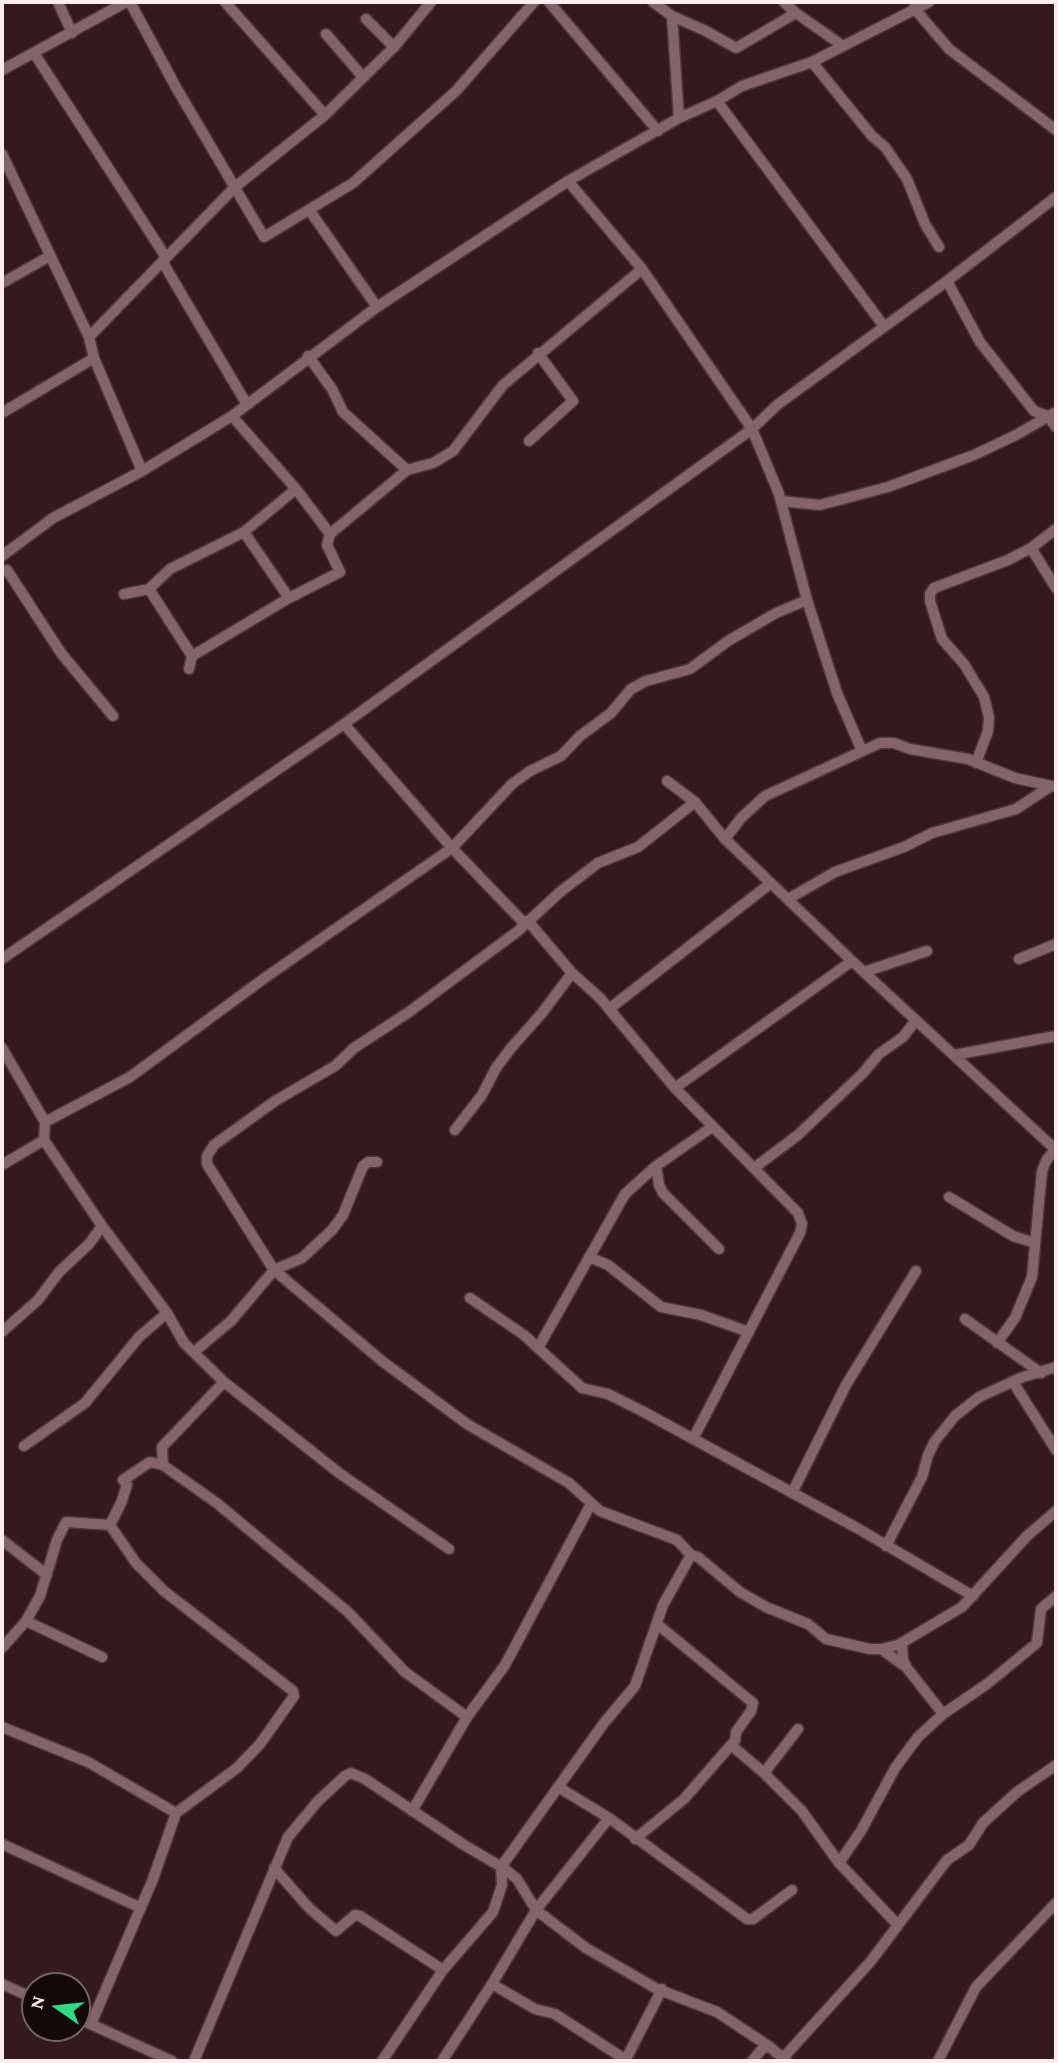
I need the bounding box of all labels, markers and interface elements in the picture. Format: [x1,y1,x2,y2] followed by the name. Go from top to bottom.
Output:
[21,1972,91,2042] north arrow
[25,1993,49,2011] text: N

